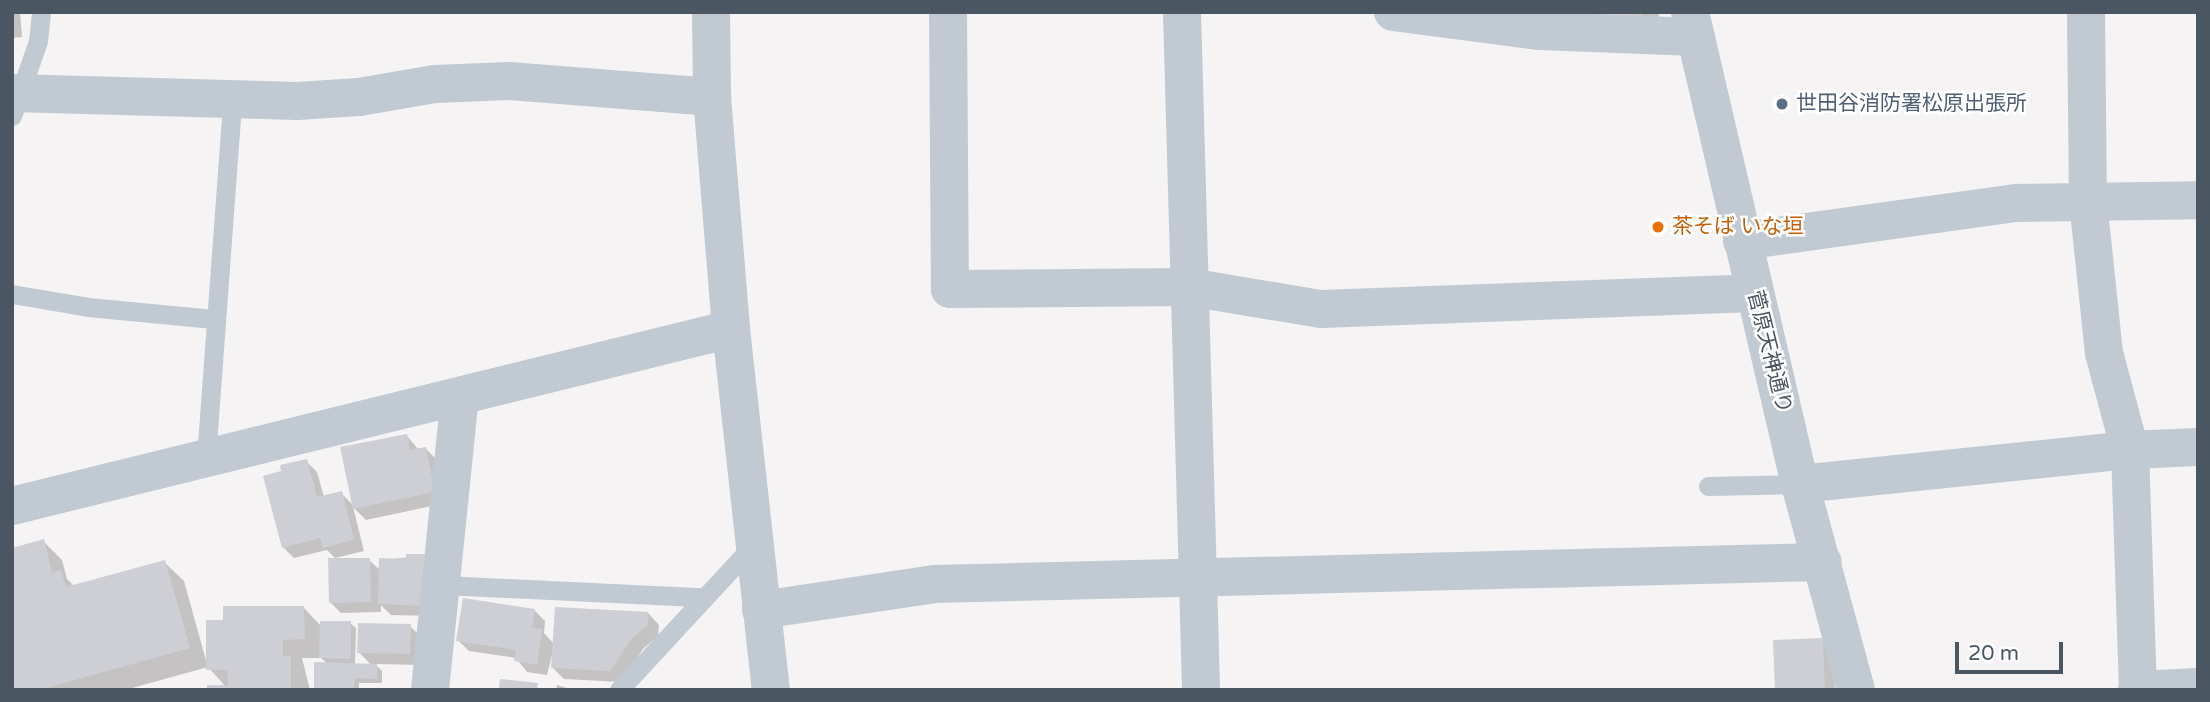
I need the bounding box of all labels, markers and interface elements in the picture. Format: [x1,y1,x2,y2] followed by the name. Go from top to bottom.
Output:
[1796,91,2027,117] place label: 世田谷消防署松原出張所
[1774,96,1790,112] marker: 世田谷消防署松原出張所
[1672,214,1803,240] place label: 茶そば いな垣
[1650,219,1666,235] marker: 茶そば いな垣
[1742,288,1796,416] street label: 菅原天神通り
[1958,628,2066,672] scale bar
[1968,641,2019,666] text: 20 m

